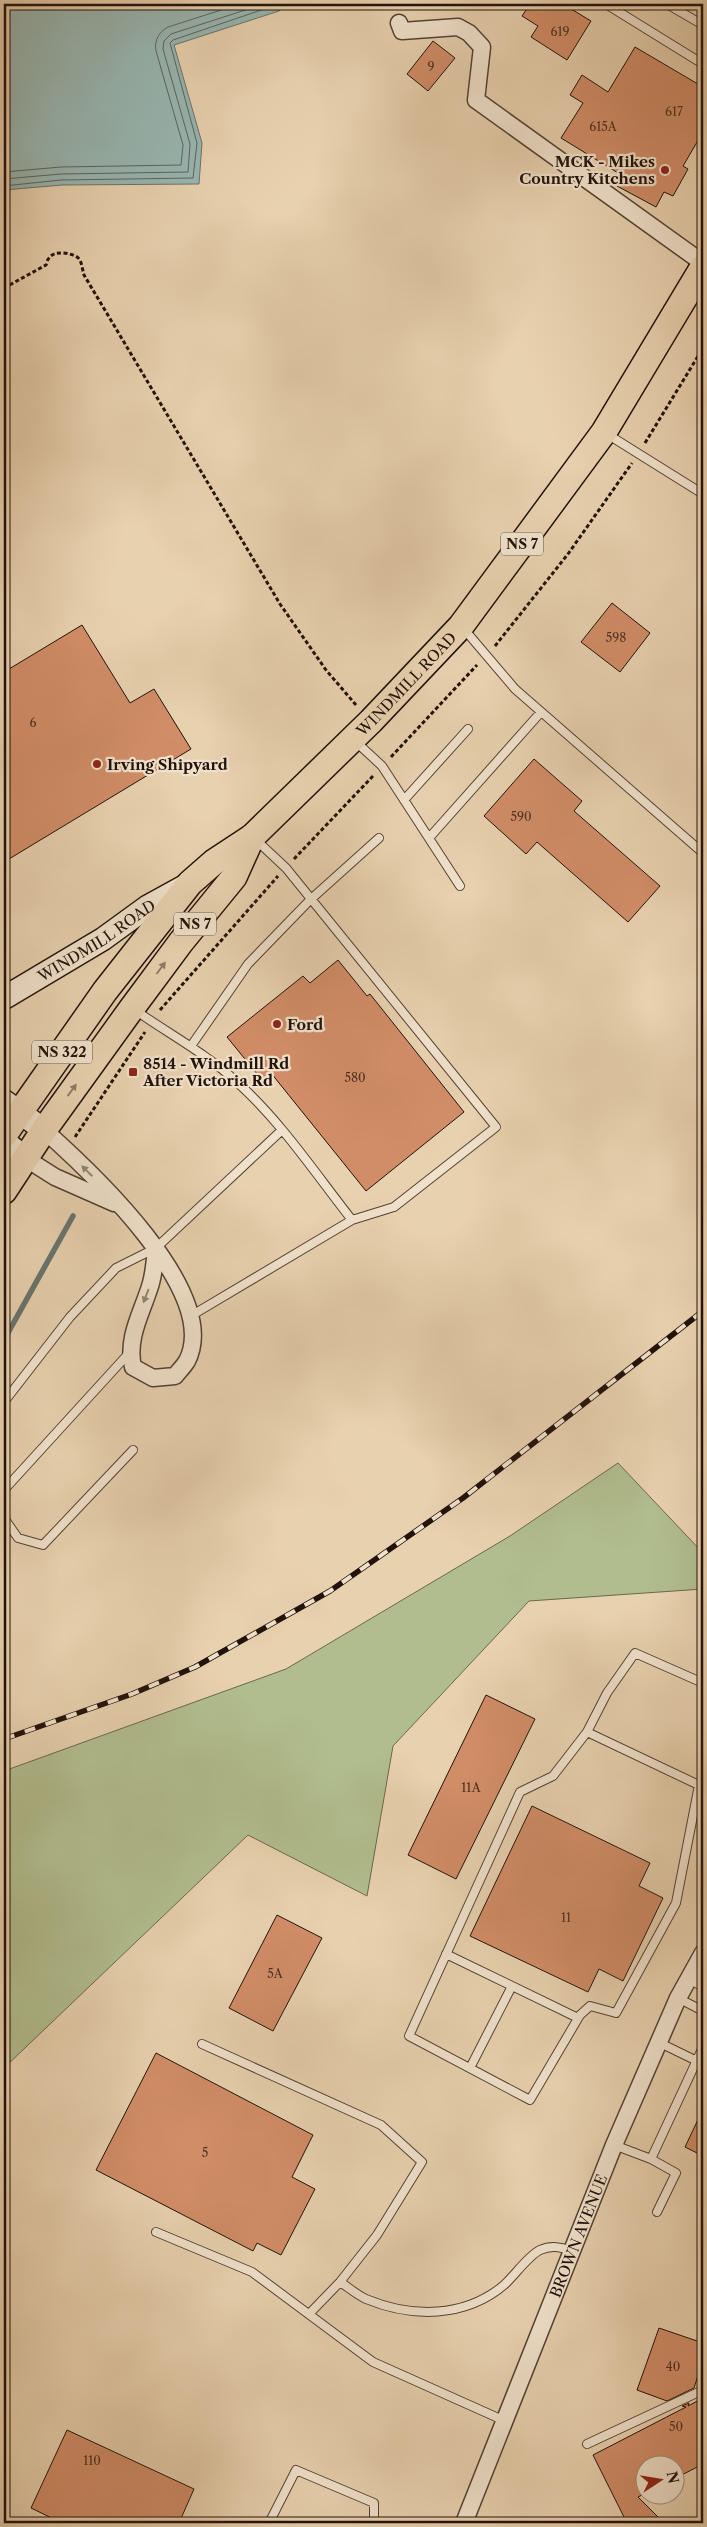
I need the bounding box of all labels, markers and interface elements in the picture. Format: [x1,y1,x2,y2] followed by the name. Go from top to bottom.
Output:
[550,24,570,39] house number: 619
[427,59,435,74] house number: 9
[665,104,683,119] house number: 617
[589,119,618,134] house number: 615A
[519,152,655,188] place label: MCK - Mikes Country Kitchens
[659,164,671,176] marker: MCK - Mikes Country Kitchens
[501,532,543,556] road number: NS 7
[351,628,460,741] street label: WINDMILL ROAD
[606,630,626,645] house number: 598
[29,715,37,730] house number: 6
[107,755,228,774] place label: Irving Shipyard
[91,758,103,770] marker: Irving Shipyard
[510,809,532,824] house number: 590
[33,895,158,986] street label: WINDMILL ROAD
[174,912,216,936] road number: NS 7
[156,961,166,975] one-way arrow
[287,1015,323,1034] place label: Ford
[271,1018,283,1030] marker: Ford
[32,1040,92,1064] road number: NS 322
[142,1054,289,1090] place label: 8514 - Windmill Rd After Victoria Rd
[127,1066,139,1078] marker: 8514 - Windmill Rd After Victoria Rd
[344,1070,366,1085] house number: 580
[67,1084,78,1097] one-way arrow
[81,1165,93,1177] one-way arrow
[142,1289,150,1304] one-way arrow
[461,1780,482,1795] house number: 11A
[561,1910,571,1925] house number: 11
[267,1966,284,1981] house number: 5A
[202,2145,208,2160] house number: 5
[545,2171,611,2300] street label: BROWN AVENUE
[666,2359,680,2374] house number: 40
[669,2419,683,2434] house number: 50
[83,2453,101,2468] house number: 110
[634,2454,684,2504] north arrow
[663,2469,683,2485] text: N

